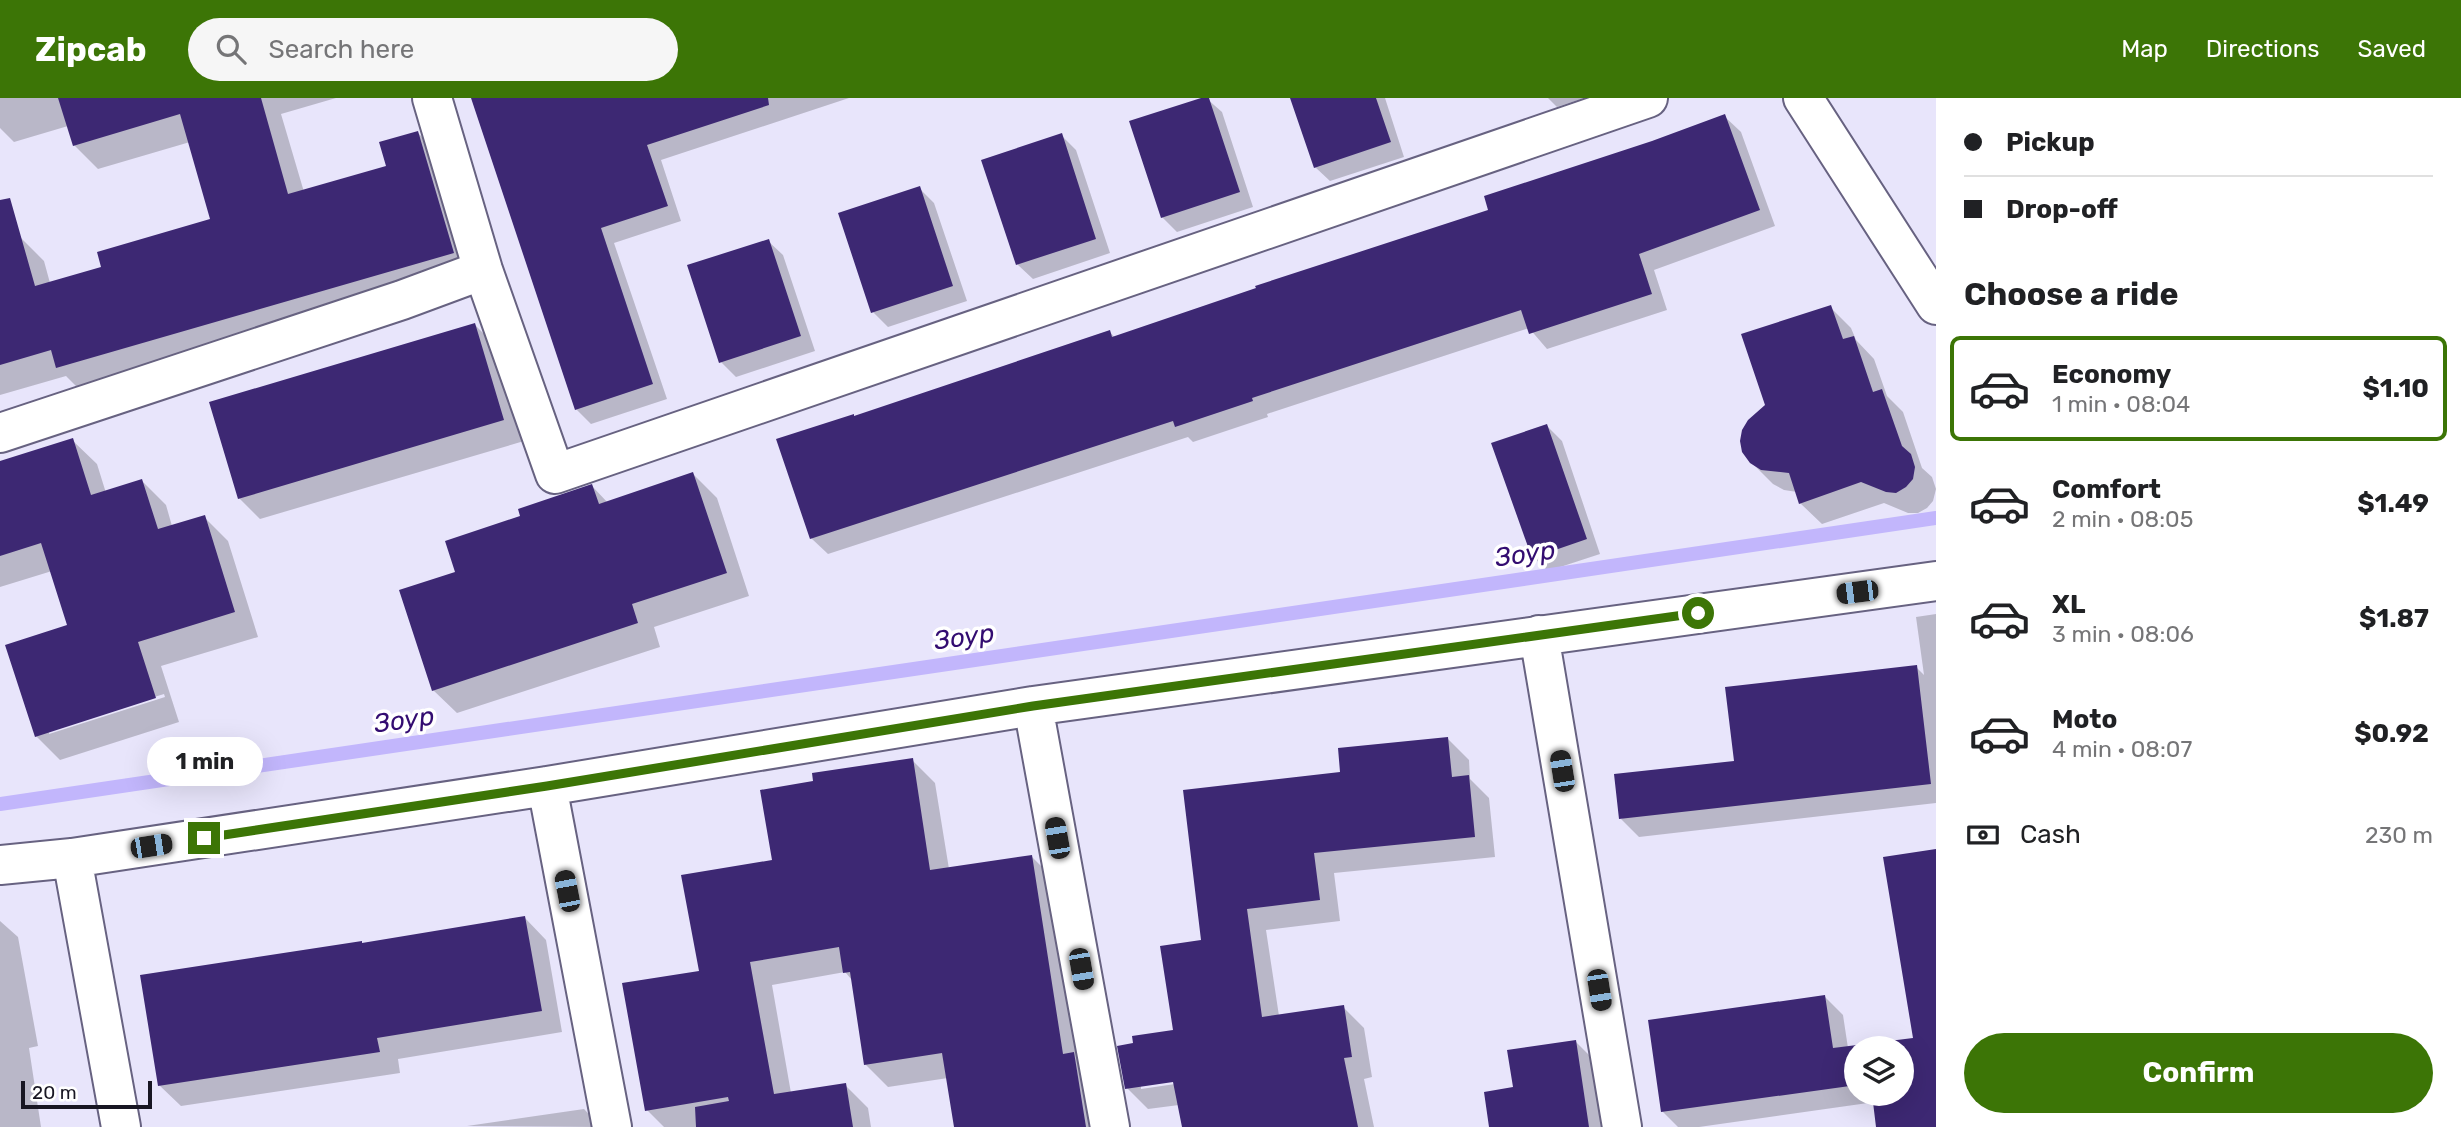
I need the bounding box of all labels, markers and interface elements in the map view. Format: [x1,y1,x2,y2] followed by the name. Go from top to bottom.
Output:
[188,18,678,81] search box
[35,30,146,69] text: Zipcab
[212,30,250,68] icon: search
[268,34,414,65] text: Search here
[2121,35,2168,63] text: Map
[2206,35,2319,63] text: Directions
[2357,35,2426,63] text: Saved
[2006,127,2095,158] text: Pickup
[2006,194,2118,225] text: Drop-off
[1964,275,2178,313] text: Choose a ride
[1968,357,2031,420] icon: car
[2052,359,2171,390] text: Economy
[2362,373,2429,404] text: $1.10
[2052,390,2190,418] text: 1 min · 08:04
[1968,472,2031,535] icon: car
[2052,474,2161,505] text: Comfort
[2357,488,2429,519] text: $1.49
[2052,505,2193,533] text: 2 min · 08:05
[1492,534,1557,574] water label: Зоур
[1835,579,1880,605] car
[1968,587,2031,650] icon: car
[2052,589,2085,620] text: XL
[1682,597,1714,629] route start
[2359,603,2429,634] text: $1.87
[931,617,996,657] water label: Зоур
[2052,620,2194,648] text: 3 min · 08:06
[371,700,436,740] water label: Зоур
[1968,702,2031,765] icon: car
[2052,704,2117,735] text: Moto
[2354,718,2429,749] text: $0.92
[2052,735,2192,763] text: 4 min · 08:07
[146,736,262,786] callout: 1 min
[176,747,234,775] text: 1 min
[1549,749,1576,793] car
[1044,815,1071,861] car
[1964,816,2002,854] icon: cash
[2020,819,2081,850] text: Cash
[2365,821,2433,849] text: 230 m
[188,822,220,854] route end
[129,832,174,860] car
[553,868,582,914] car
[1068,946,1095,992] car
[1586,968,1613,1012] car
[1964,1033,2433,1113] button: Confirm
[1844,1036,1914,1106] map controls
[1844,1036,1914,1106] button: layers
[21,1078,152,1110] scale bar
[32,1081,77,1104] text: 20 m

